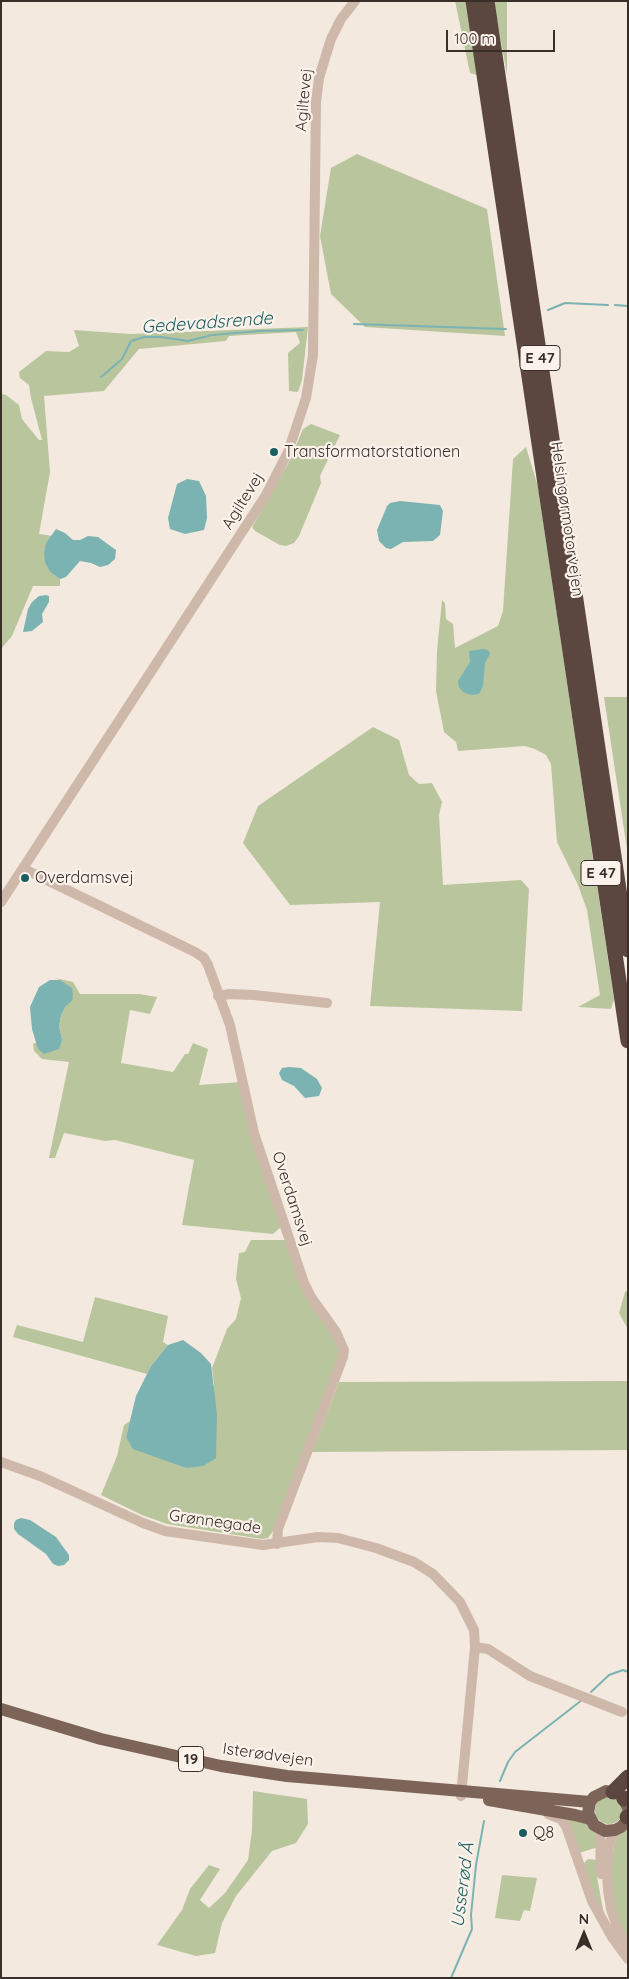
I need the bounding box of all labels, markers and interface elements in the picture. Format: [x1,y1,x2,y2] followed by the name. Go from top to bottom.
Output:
[449,20,558,52] scale bar
[454,29,495,48] text: 100 m
[292,68,316,132] street label: Agiltevej
[141,308,273,338] water label: Gedevadsrende
[520,346,560,370] road number: E 47
[547,440,587,598] street label: Helsingørmotorvejen
[284,442,460,462] place label: Transformatorstationen
[268,446,280,458] marker: Transformatorstationen
[218,469,268,533] street label: Agiltevej
[581,860,621,886] road number: E 47
[35,868,134,888] place label: Overdamsvej
[19,872,31,884] marker: Overdamsvej
[268,1149,316,1249] street label: Overdamsvej
[168,1506,262,1538] street label: Grønnegade
[221,1739,315,1771] street label: Isterødvejen
[178,1746,204,1772] road number: 19
[533,1823,554,1843] place label: Q8
[517,1827,529,1839] marker: Q8
[447,1841,479,1929] water label: Usserød Å
[559,1909,609,1959] north arrow
[579,1910,589,1928] text: N

